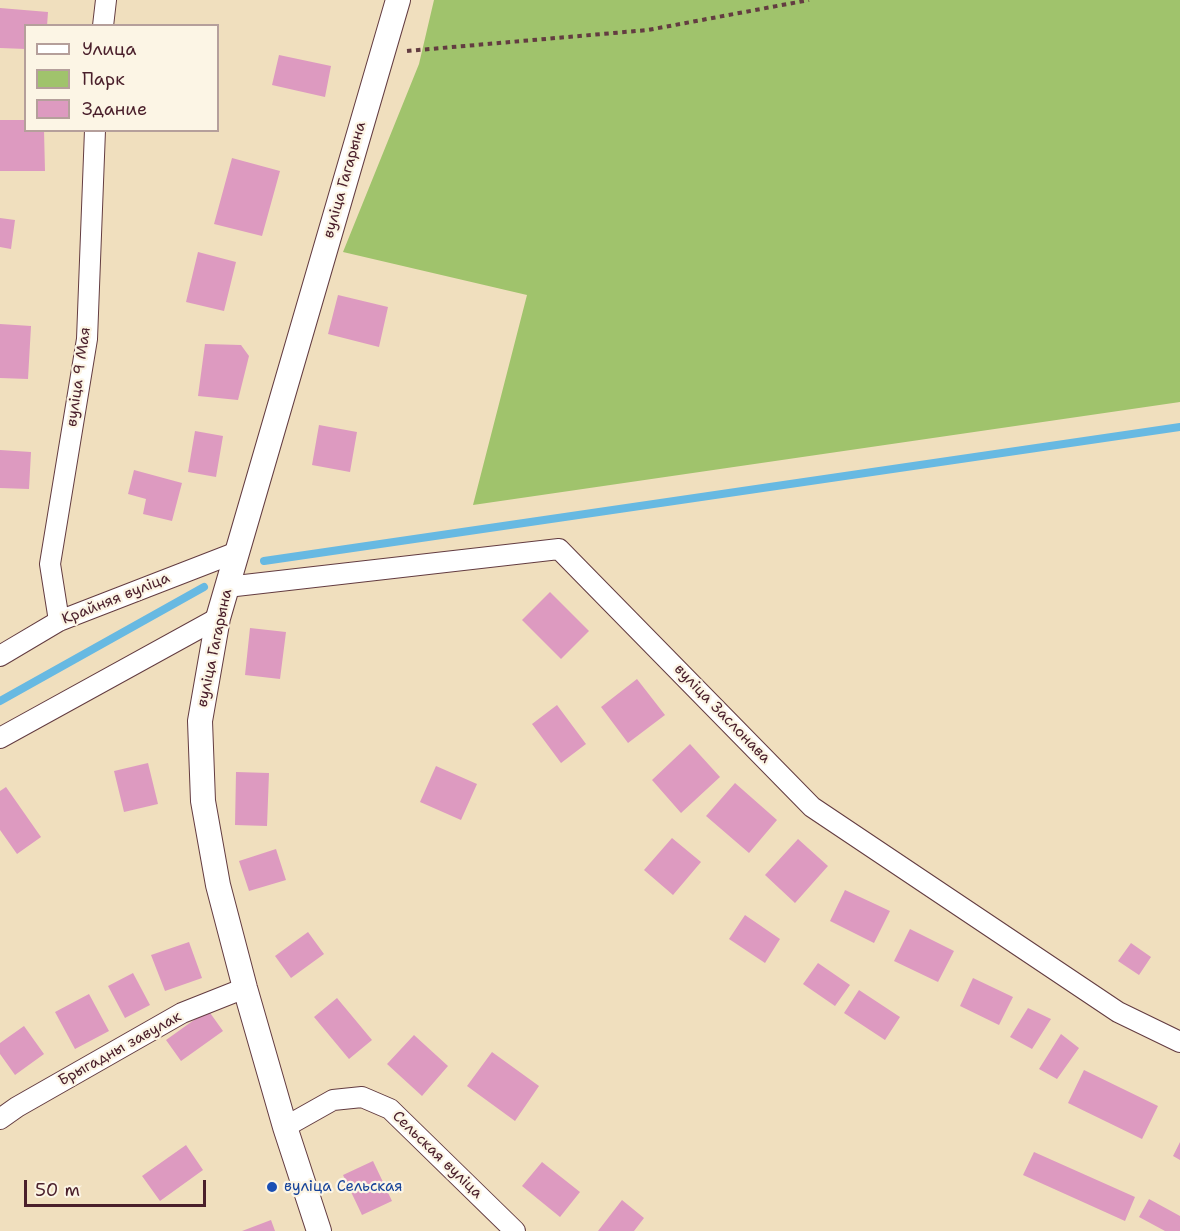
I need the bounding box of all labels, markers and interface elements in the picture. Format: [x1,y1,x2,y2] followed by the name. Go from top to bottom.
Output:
[24,24,219,132] legend
[82,37,136,61] text: Улица
[82,67,125,91] text: Парк
[82,97,147,121] text: Здание
[320,120,370,240] street label: вуліца Гагарына
[63,326,95,428] street label: вуліца 9 Мая
[59,569,173,629] street label: Крайняя вуліца
[194,587,236,709] street label: вуліца Гагарына
[670,661,774,767] street label: вуліца Заслонава
[55,1008,185,1090] street label: Брыгадны завулак
[388,1107,486,1203] street label: Сельская вуліца
[27,1168,208,1206] scale bar
[35,1178,80,1202] text: 50 m
[284,1178,402,1196] place label: вуліца Сельская
[265,1180,279,1194] marker: вуліца Сельская

